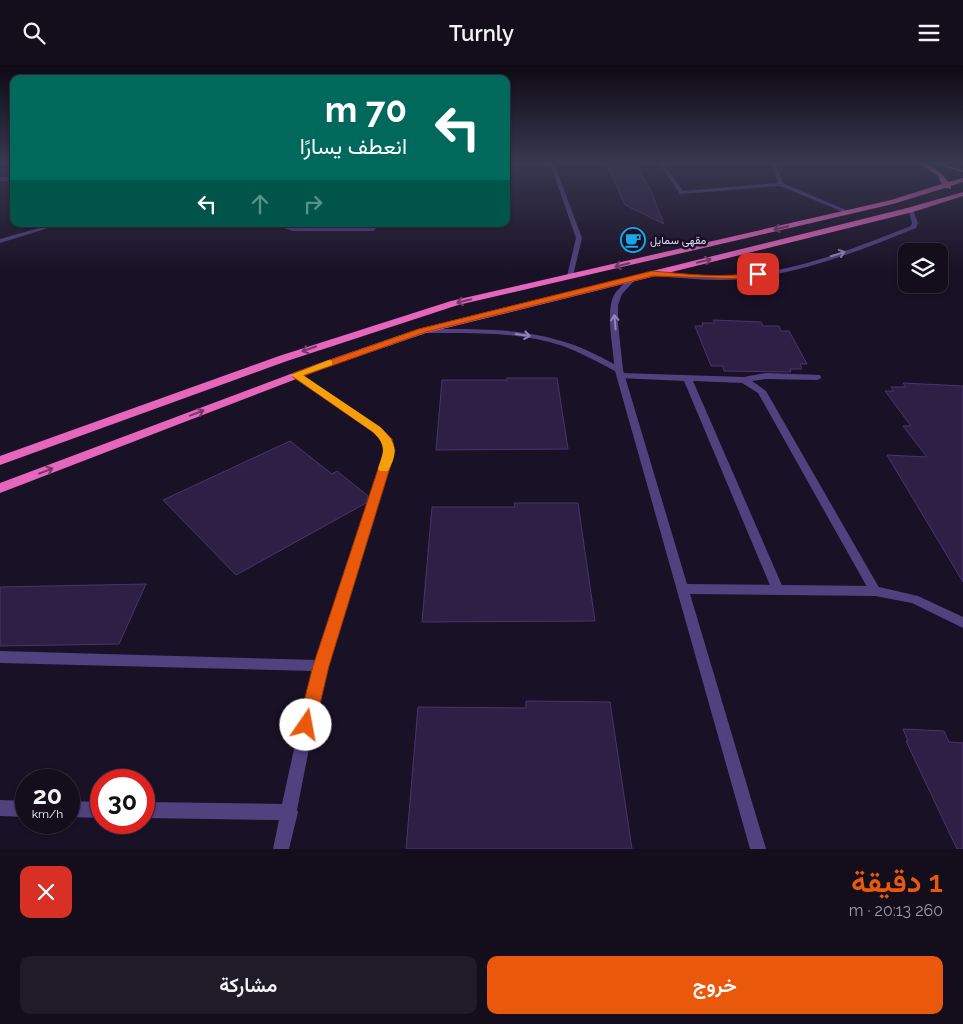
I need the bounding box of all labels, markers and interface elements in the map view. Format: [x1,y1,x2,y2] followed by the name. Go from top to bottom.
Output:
[20,19,48,47] icon: search
[915,19,943,47] icon: menu
[449,20,514,46] text: Turnly
[325,89,407,130] text: 70 m
[425,95,490,160] icon: left
[300,133,407,159] text: انعطف يسارًا
[193,190,221,218] icon: left
[246,190,274,218] icon: ahead
[299,190,327,218] icon: right
[773,224,789,233] one-way arrow
[620,227,646,253] cafe icon: مقهى سمايل
[650,234,706,247] place label: مقهى سمايل
[898,243,948,293] map controls
[898,243,948,293] button: layers
[830,249,846,259] one-way arrow
[737,253,779,295] pin
[696,256,712,265] one-way arrow
[615,260,631,270] one-way arrow
[744,260,772,288] icon: arrive
[456,297,472,306] one-way arrow
[610,314,620,330] one-way arrow
[515,331,531,341] one-way arrow
[301,344,317,354] one-way arrow
[189,408,204,417] one-way arrow
[37,466,53,475] one-way arrow
[279,698,331,750] position arrow
[90,769,155,834] speed limit sign: 30
[33,780,62,810] text: 20
[32,807,63,821] text: km/h
[851,864,943,899] text: 1 دقيقة
[20,866,72,918] button: close
[849,901,943,920] text: 260 m · 20:13
[20,956,477,1014] button: مشاركة
[487,956,943,1014] button: خروج

